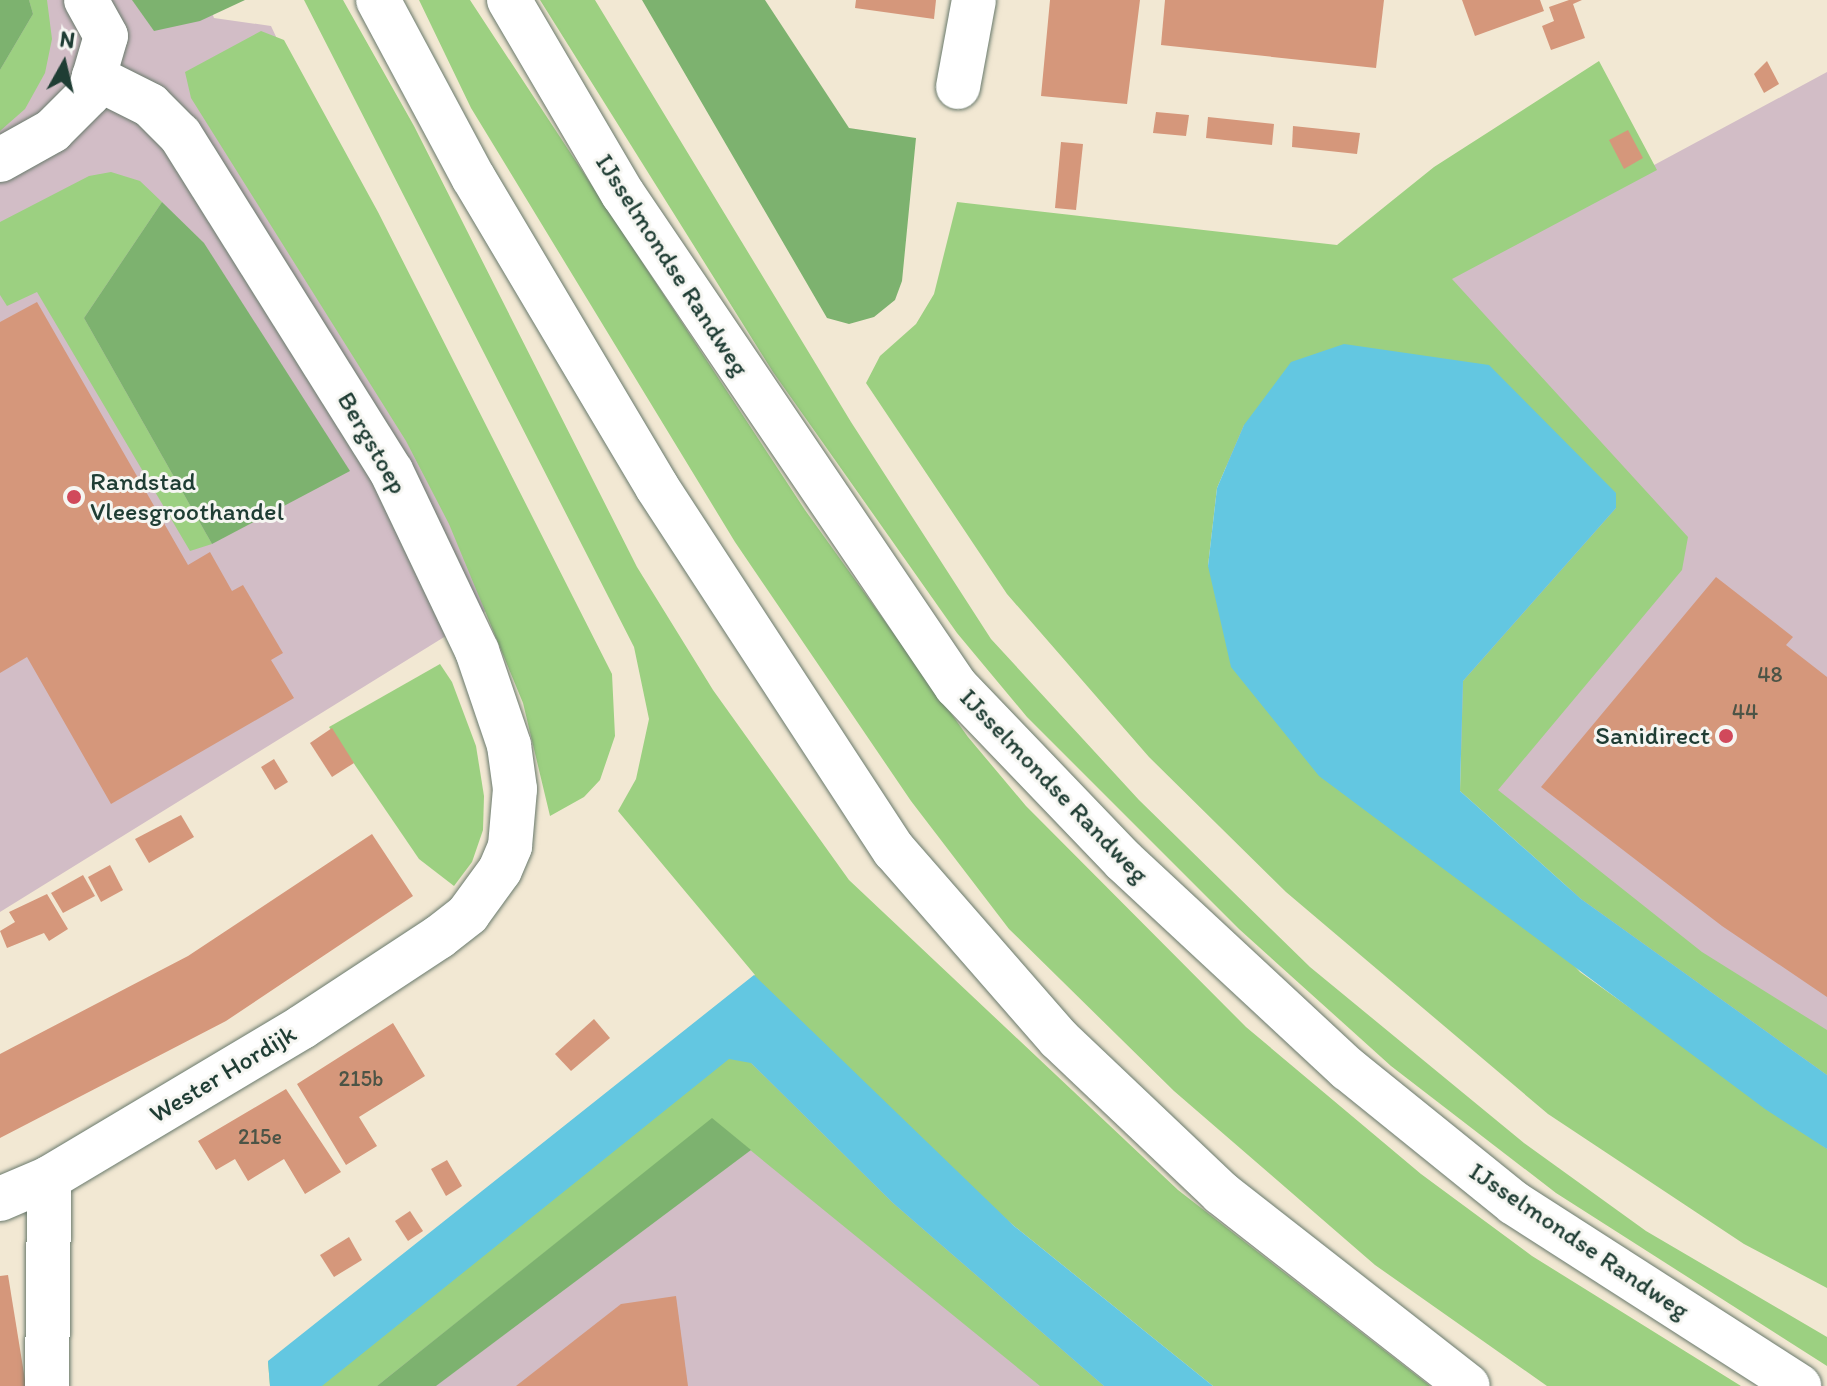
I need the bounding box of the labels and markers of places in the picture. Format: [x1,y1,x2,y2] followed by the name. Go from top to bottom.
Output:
[90,466,284,528] place label: Randstad Vleesgroothandel
[65,488,83,506] marker: Randstad Vleesgroothandel
[1595,720,1710,752] place label: Sanidirect
[1717,727,1735,745] marker: Sanidirect

